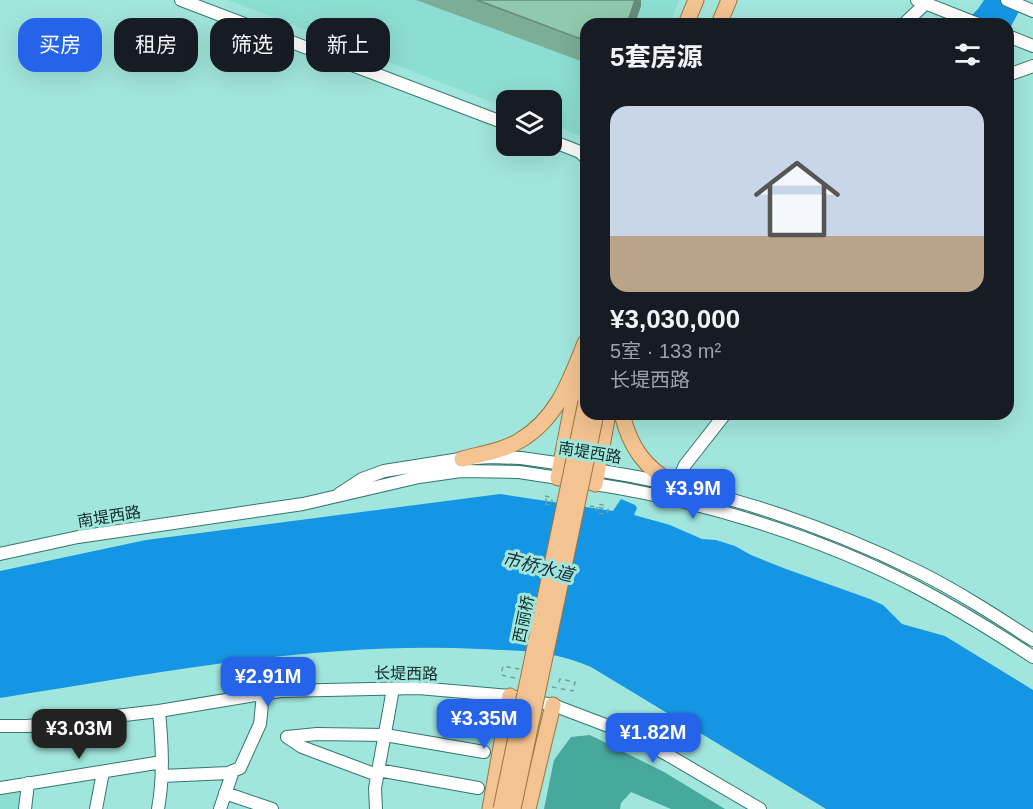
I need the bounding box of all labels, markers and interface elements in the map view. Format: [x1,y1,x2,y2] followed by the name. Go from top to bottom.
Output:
[18,18,102,72] chip: 买房
[114,18,198,72] chip: 租房
[210,18,294,72] chip: 筛选
[306,18,390,72] chip: 新上
[951,38,984,71] icon: filters
[610,42,702,72] text: 5套房源
[496,90,562,156] map controls
[496,90,562,156] button: layers
[743,145,851,253] icon: home
[610,304,740,334] text: ¥3,030,000
[610,340,721,362] text: 5室 · 133 m²
[610,369,690,391] text: 长堤西路
[557,439,623,466] street label: 南堤西路
[651,469,735,520] pin: ¥3.9M
[665,477,721,499] text: ¥3.9M
[76,503,142,530] street label: 南堤西路
[501,549,578,586] water label: 市桥水道
[510,594,537,644] street label: 西丽桥
[219,657,317,708] pin: ¥2.91M
[374,664,438,683] street label: 长堤西路
[235,665,301,687] text: ¥2.91M
[435,699,533,750] pin: ¥3.35M
[451,707,517,729] text: ¥3.35M
[30,709,128,760] pin: ¥3.03M
[604,713,702,764] pin: ¥1.82M
[46,717,112,739] text: ¥3.03M
[620,721,686,743] text: ¥1.82M

